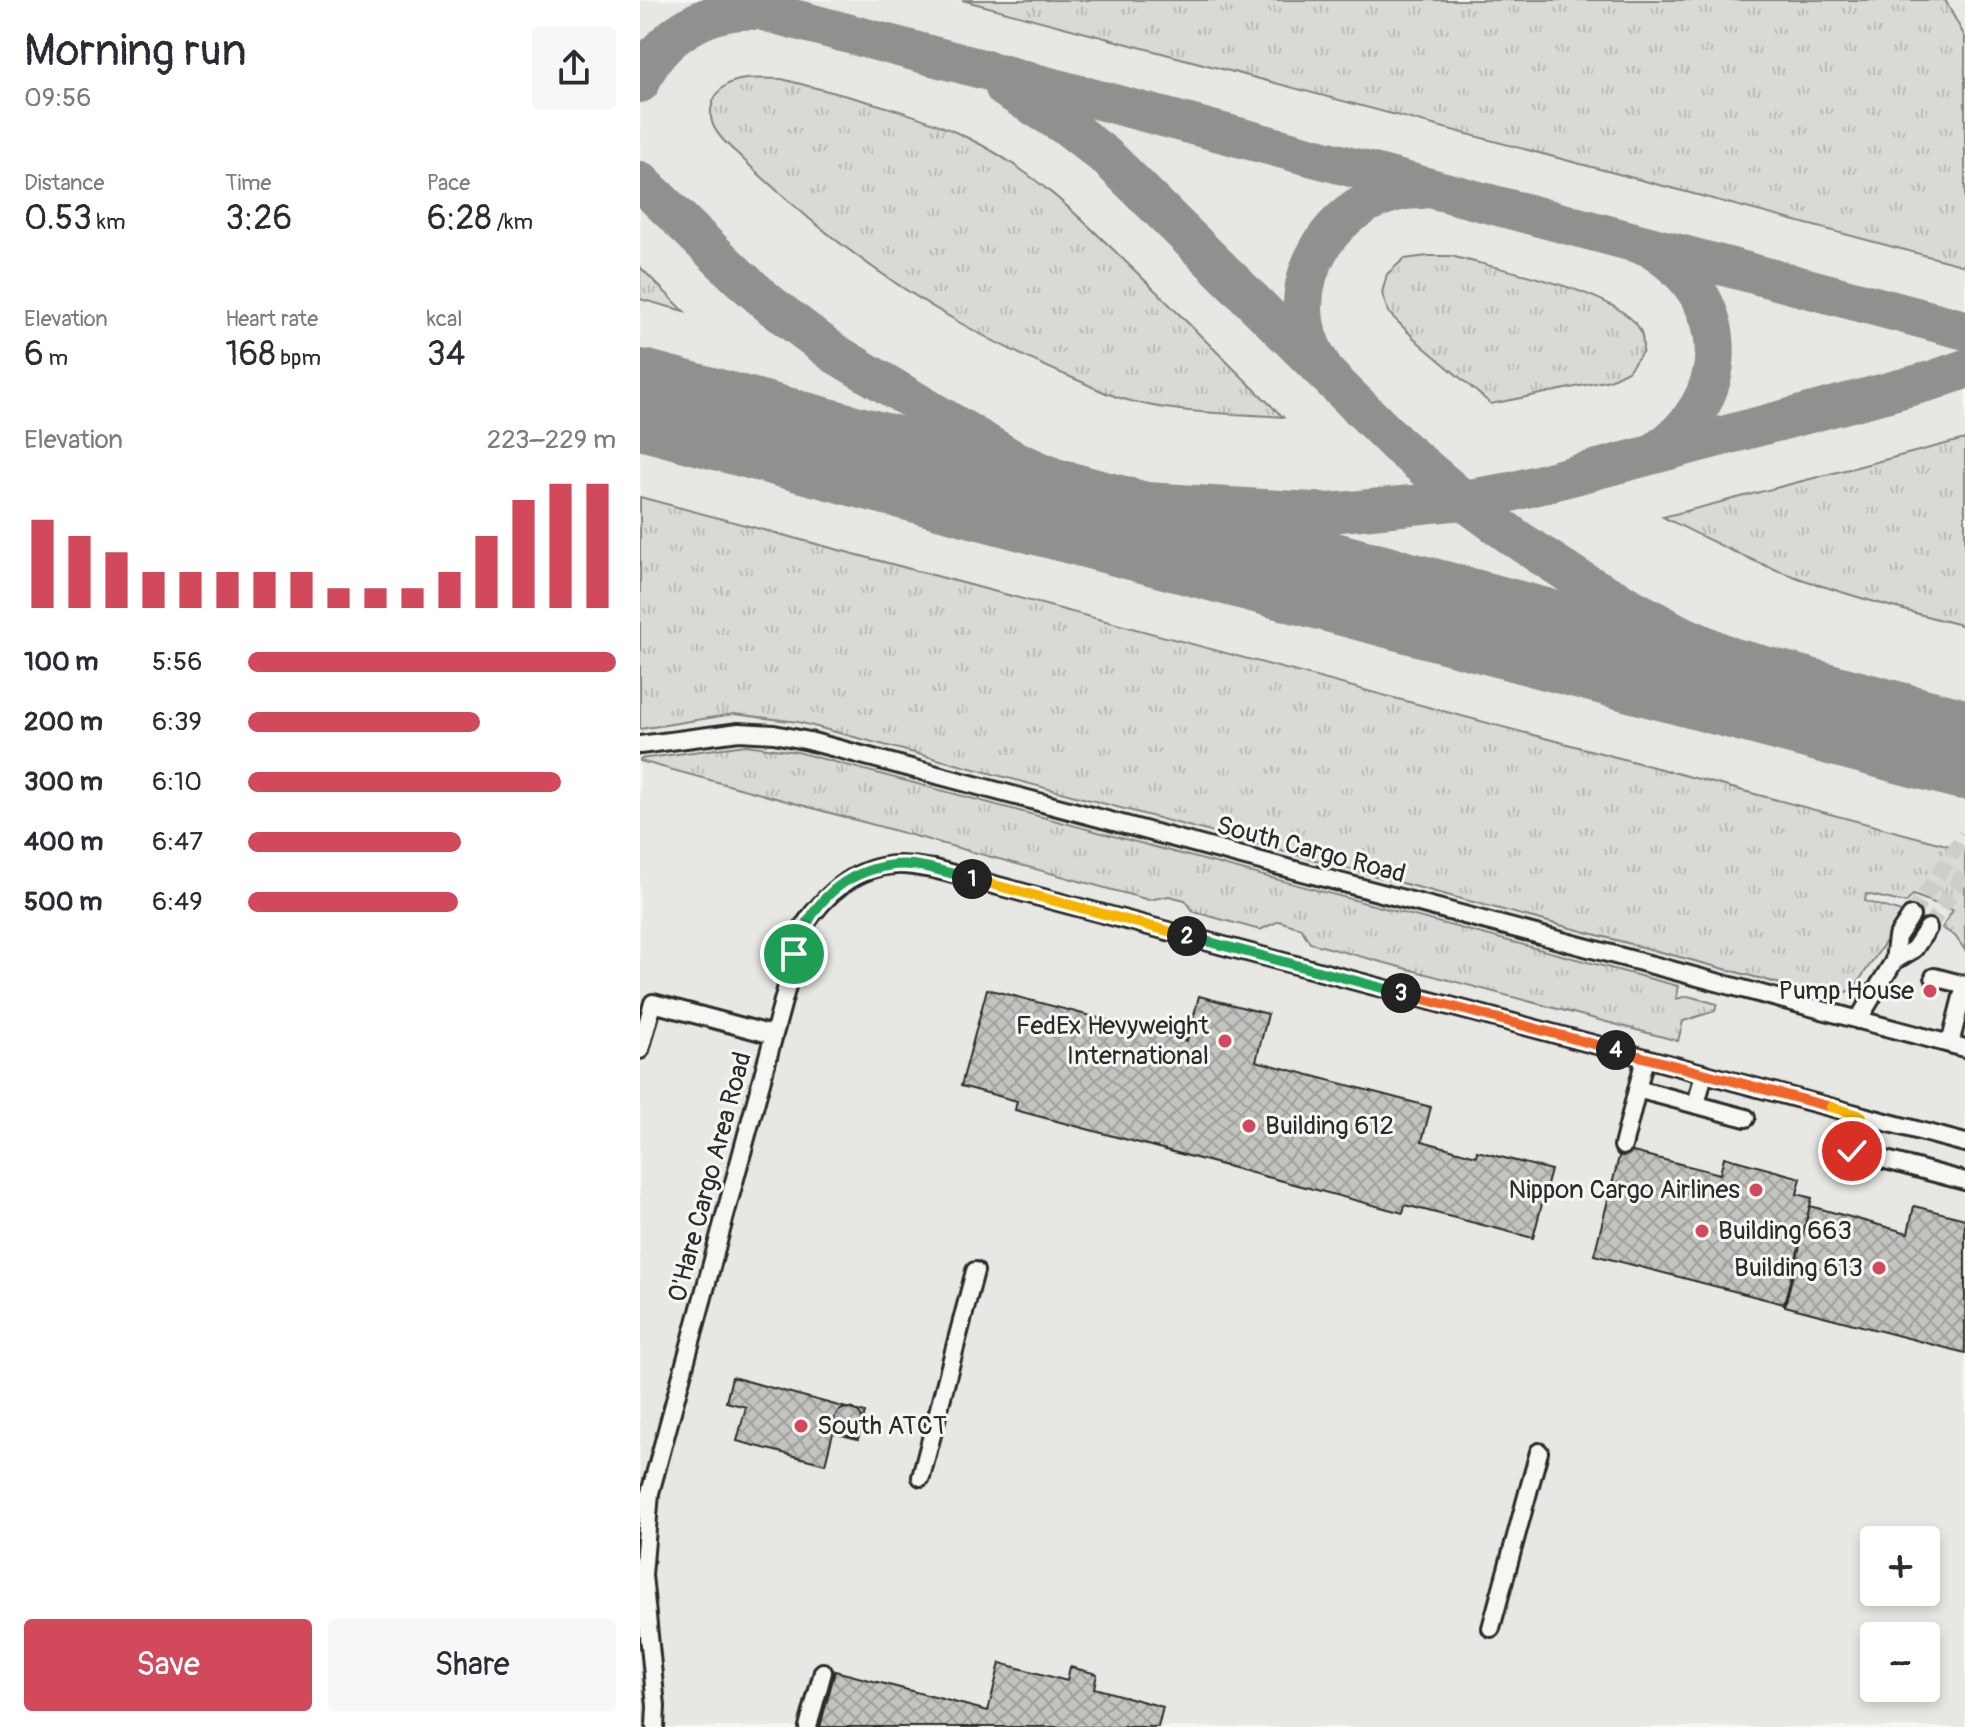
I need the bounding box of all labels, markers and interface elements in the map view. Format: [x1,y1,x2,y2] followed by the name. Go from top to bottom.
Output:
[24,24,247,79] text: Morning run
[532,26,616,110] button: share
[24,82,91,114] text: 09:56
[24,169,104,197] text: Distance
[225,169,271,197] text: Time
[427,169,470,197] text: Pace
[24,197,92,240] text: 0.53
[225,197,292,240] text: 3:26
[427,197,492,240] text: 6:28
[92,208,126,236] text: km
[492,208,533,236] text: /km
[24,305,108,333] text: Elevation
[225,305,318,333] text: Heart rate
[427,305,462,333] text: kcal
[24,333,44,376] text: 6
[225,333,276,376] text: 168
[427,333,465,376] text: 34
[44,344,68,372] text: m
[276,344,321,372] text: bpm
[24,424,123,456] text: Elevation
[487,424,616,456] text: 223–229 m
[24,646,98,678] text: 100 m
[152,646,202,678] text: 5:56
[24,706,103,738] text: 200 m
[152,706,202,738] text: 6:39
[24,766,103,798] text: 300 m
[152,766,202,798] text: 6:10
[1213,809,1409,891] street label: South Cargo Road
[24,826,103,858] text: 400 m
[152,826,203,858] text: 6:47
[952,859,992,899] pin: 1
[968,865,976,893] text: 1
[24,886,102,918] text: 500 m
[152,886,203,918] text: 6:49
[1167,916,1207,956] pin: 2
[760,920,828,988] pin
[1181,922,1193,950] text: 2
[772,932,816,976] icon: arrive
[1381,973,1421,1013] pin: 3
[1778,975,1914,1007] place label: Pump House
[1395,979,1407,1007] text: 3
[1921,982,1939,1000] marker: Pump House
[1016,1010,1210,1072] place label: FedEx Hevyweight International
[1596,1030,1636,1070] pin: 4
[1216,1032,1234,1050] marker: FedEx Hevyweight International
[1610,1036,1622,1064] text: 4
[661,1048,759,1306] street label: O'Hare Cargo Area Road
[1265,1110,1394,1142] place label: Building 612
[1240,1117,1258,1135] marker: Building 612
[1818,1117,1886,1185] pin
[1830,1129,1874,1173] icon: check
[1509,1174,1740,1206] place label: Nippon Cargo Airlines
[1747,1181,1765,1199] marker: Nippon Cargo Airlines
[1718,1215,1852,1247] place label: Building 663
[1693,1222,1711,1240] marker: Building 663
[1734,1252,1863,1284] place label: Building 613
[1870,1259,1888,1277] marker: Building 613
[817,1410,947,1442] place label: South ATCT
[792,1417,810,1435] marker: South ATCT
[1860,1526,1940,1702] map controls
[1860,1526,1940,1606] button: +
[24,1619,312,1711] button: Save
[328,1619,616,1711] button: Share
[1860,1622,1940,1702] button: −

